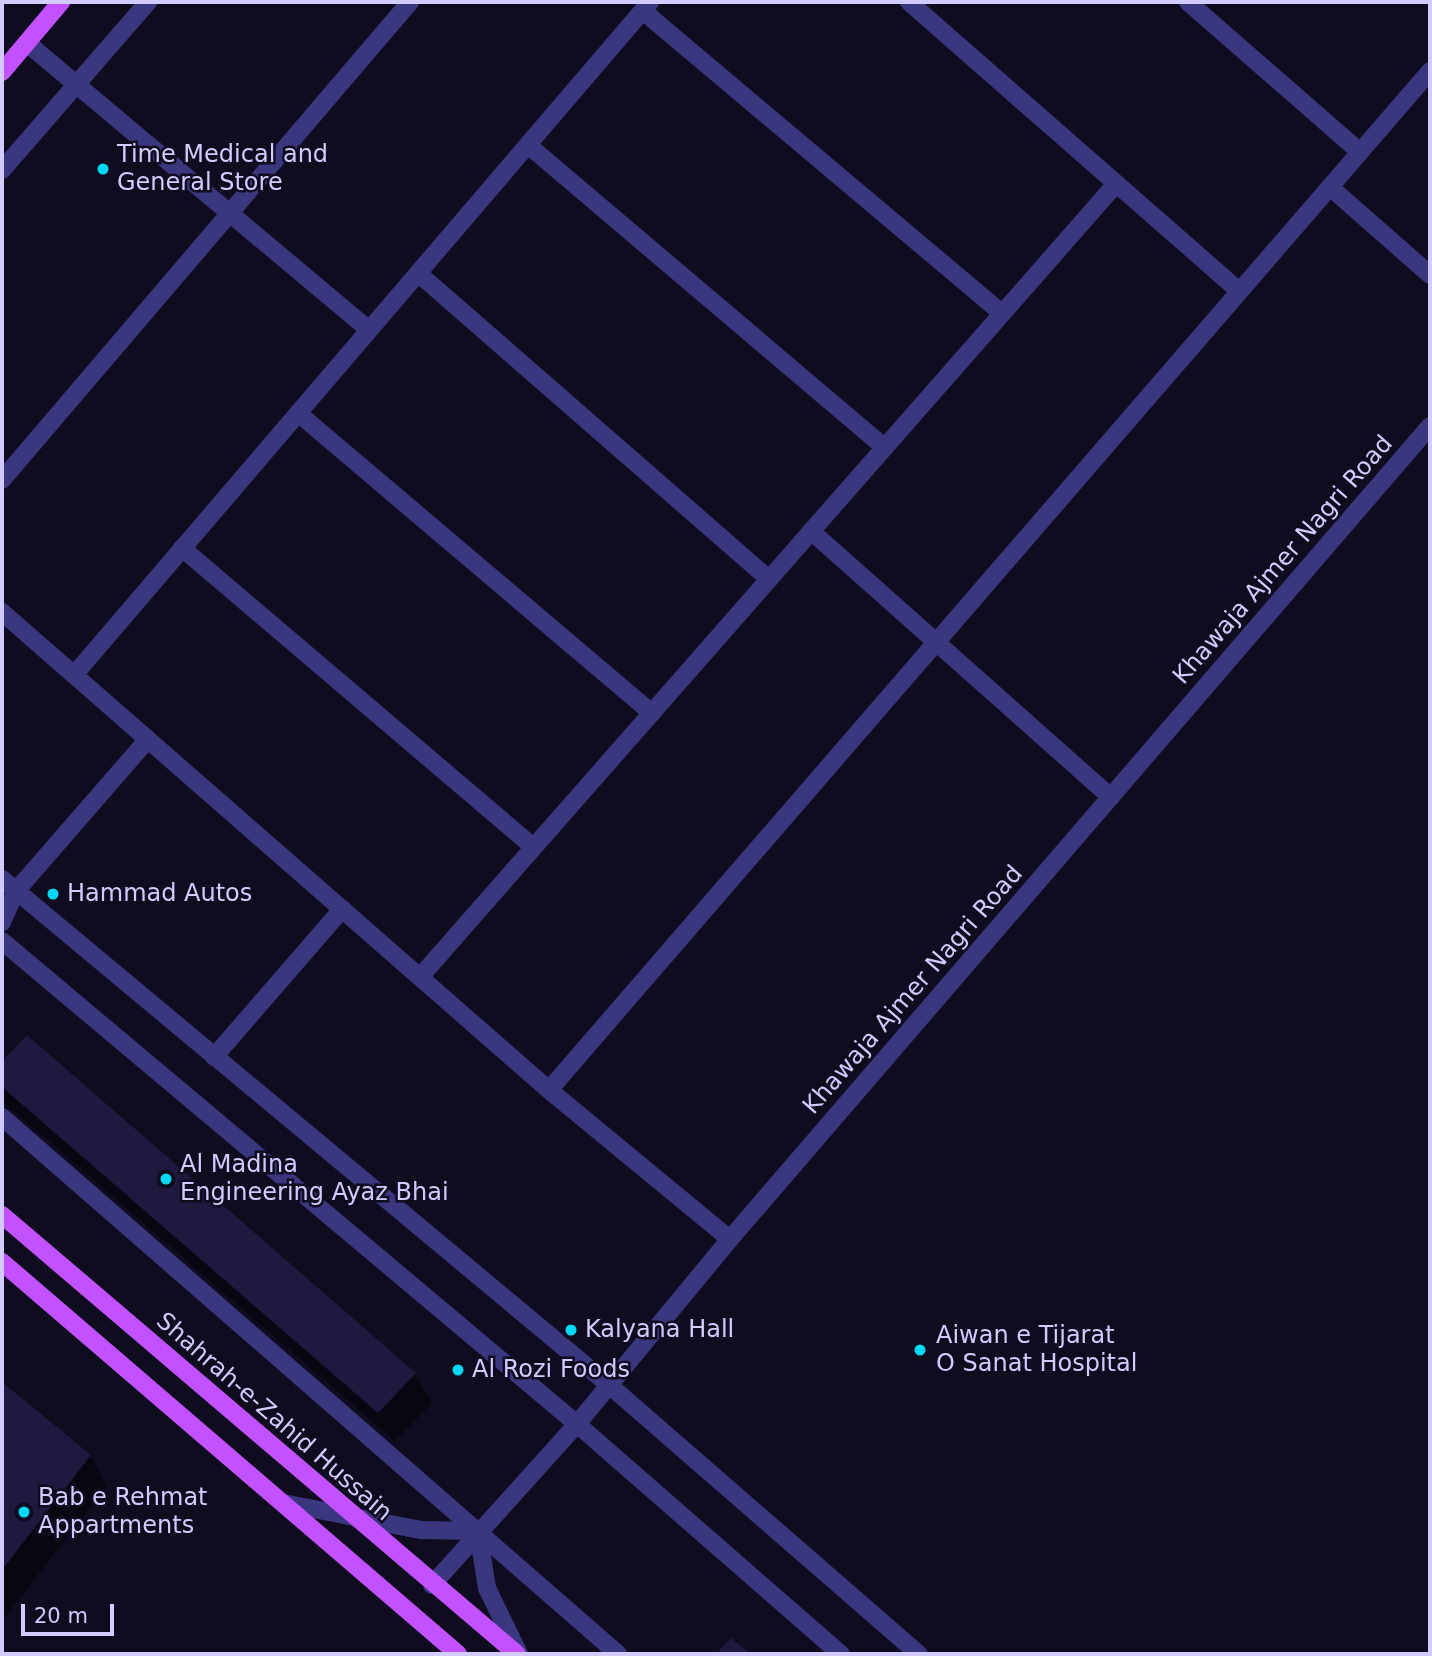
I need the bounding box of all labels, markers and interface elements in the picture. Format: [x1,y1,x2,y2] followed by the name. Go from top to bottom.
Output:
[117,141,328,197] place label: Time Medical and General Store
[95,161,111,177] marker: Time Medical and General Store
[1167,430,1399,690] street label: Khawaja Ajmer Nagri Road
[797,860,1029,1120] street label: Khawaja Ajmer Nagri Road
[67,880,252,908] place label: Hammad Autos
[45,886,61,902] marker: Hammad Autos
[180,1151,449,1207] place label: Al Madina Engineering Ayaz Bhai
[158,1171,174,1187] marker: Al Madina Engineering Ayaz Bhai
[150,1307,398,1527] street label: Shahrah-e-Zahid Hussain
[585,1316,734,1344] place label: Kalyana Hall
[563,1322,579,1338] marker: Kalyana Hall
[936,1322,1137,1378] place label: Aiwan e Tijarat O Sanat Hospital
[910,1340,930,1360] marker: Aiwan e Tijarat O Sanat Hospital
[472,1356,630,1384] place label: Al Rozi Foods
[450,1362,466,1378] marker: Al Rozi Foods
[38,1484,207,1540] place label: Bab e Rehmat Appartments
[16,1504,32,1520] marker: Bab e Rehmat Appartments
[24,1590,117,1634] scale bar
[34,1604,88,1628] text: 20 m

